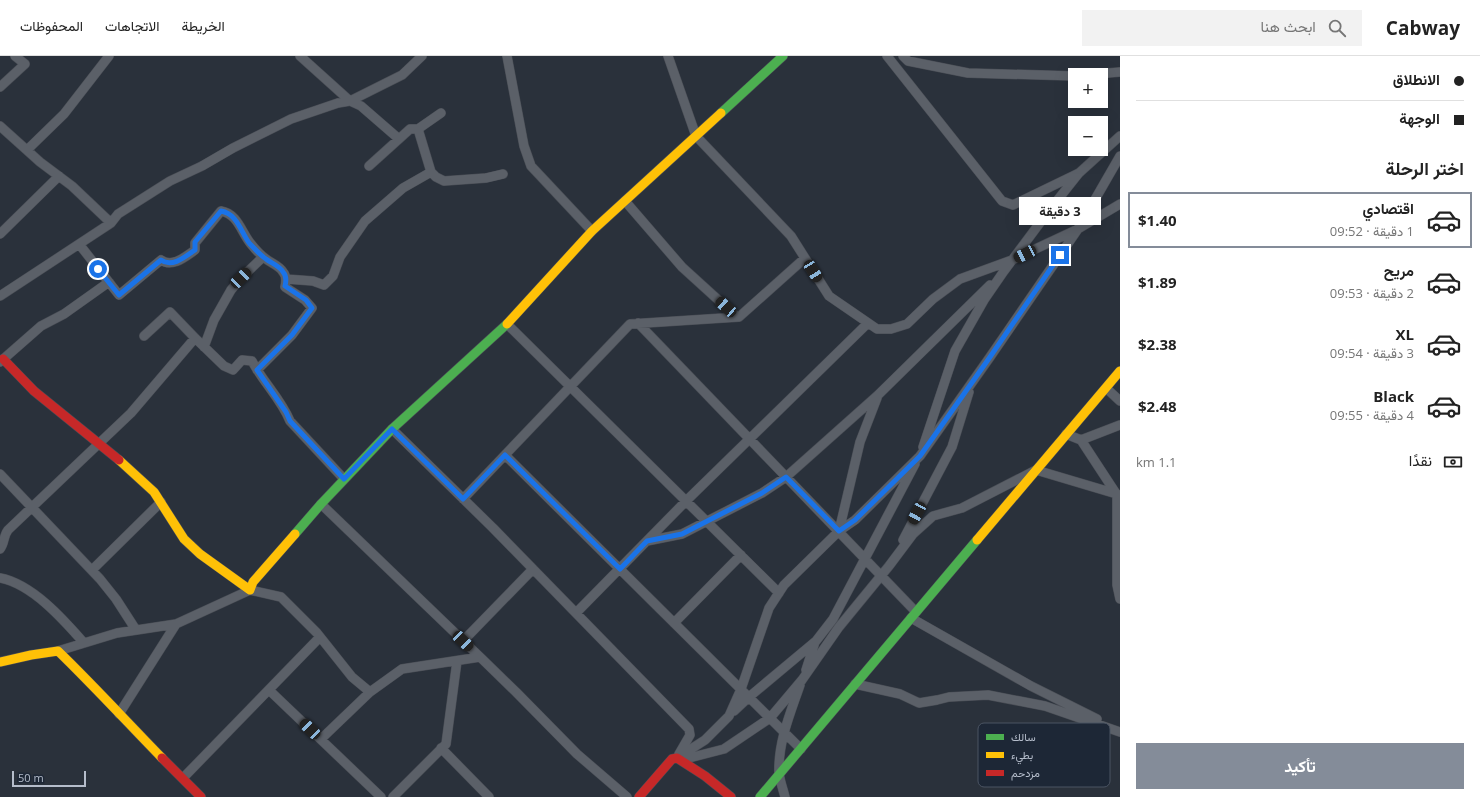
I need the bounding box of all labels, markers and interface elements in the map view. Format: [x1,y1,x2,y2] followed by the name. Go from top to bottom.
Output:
[1082,10,1362,46] search box
[1386,15,1460,41] text: Cabway
[20,16,83,35] text: المحفوظات
[105,16,159,35] text: الاتجاهات
[181,16,225,35] text: الخريطة
[1260,16,1316,36] text: ابحث هنا
[1326,17,1348,39] icon: search
[1068,68,1108,156] map controls
[1068,68,1108,108] button: +
[1393,69,1440,89] text: الانطلاق
[1399,108,1440,128] text: الوجهة
[1068,116,1108,156] button: −
[1386,156,1464,180] text: اختر الرحلة
[1019,197,1101,225] callout: 3 دقيقة
[1362,198,1414,218] text: اقتصادي
[1039,202,1081,220] text: 3 دقيقة
[1426,202,1462,238] icon: car
[1138,210,1177,230] text: $1.40
[1330,222,1414,240] text: 1 دقيقة · 09:52
[1012,243,1038,265] car
[1051,246,1069,264] route end
[802,258,824,284] car
[89,260,107,278] route start
[1384,260,1414,280] text: مريح
[1426,264,1462,300] icon: car
[228,265,254,291] car
[1138,272,1177,292] text: $1.89
[1330,284,1414,302] text: 2 دقيقة · 09:53
[713,295,739,319] car
[1396,324,1414,344] text: XL
[1426,326,1462,362] icon: car
[1138,334,1177,354] text: $2.38
[1330,344,1414,362] text: 3 دقيقة · 09:54
[1373,386,1414,406] text: Black
[1426,388,1462,424] icon: car
[1138,396,1177,416] text: $2.48
[1330,406,1414,424] text: 4 دقيقة · 09:55
[1409,450,1432,470] text: نقدًا
[1442,451,1464,473] icon: cash
[1136,453,1177,471] text: 1.1 km
[906,500,928,526] car
[450,628,476,654] car
[297,716,323,742] car
[978,723,1110,787] legend
[1011,729,1036,744] text: سالك
[1136,743,1464,789] button: تأكيد
[1011,747,1033,765] text: بطيء
[1011,765,1040,781] text: مزدحم
[12,769,86,788] scale bar
[18,770,44,785] text: 50 m

